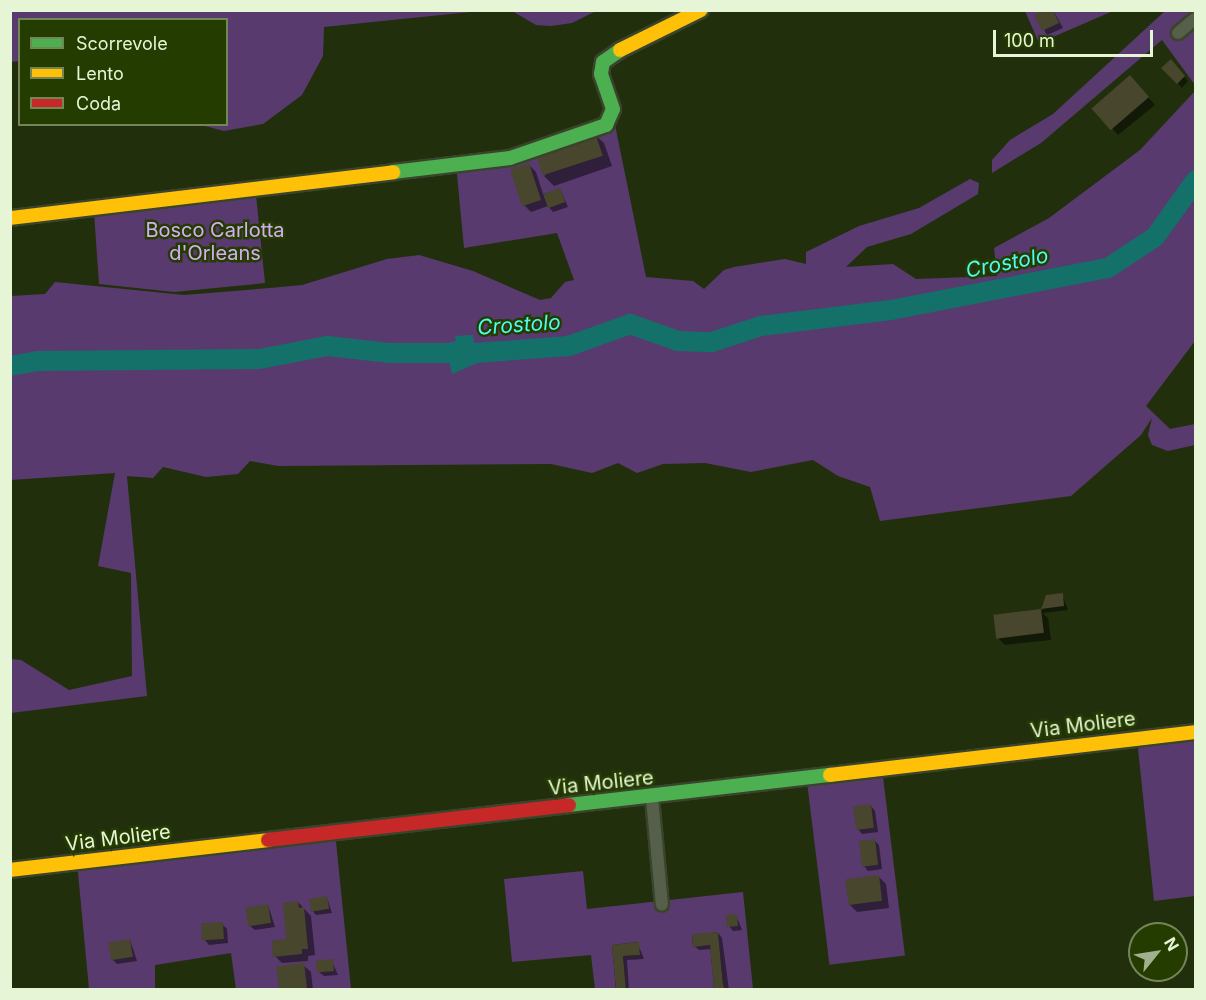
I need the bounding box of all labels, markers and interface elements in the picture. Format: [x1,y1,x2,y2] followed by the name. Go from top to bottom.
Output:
[18,18,228,126] legend
[996,18,1156,56] scale bar
[1004,30,1055,51] text: 100 m
[76,33,168,54] text: Scorrevole
[76,63,124,84] text: Lento
[76,93,121,114] text: Coda
[145,219,285,266] park label: Bosco Carlotta d'Orleans
[964,243,1050,283] water label: Crostolo
[476,310,562,340] water label: Crostolo
[1029,707,1137,743] street label: Via Moliere
[547,766,655,800] street label: Via Moliere
[64,820,172,856] street label: Via Moliere
[1128,922,1188,982] north arrow
[1160,934,1184,954] text: N

